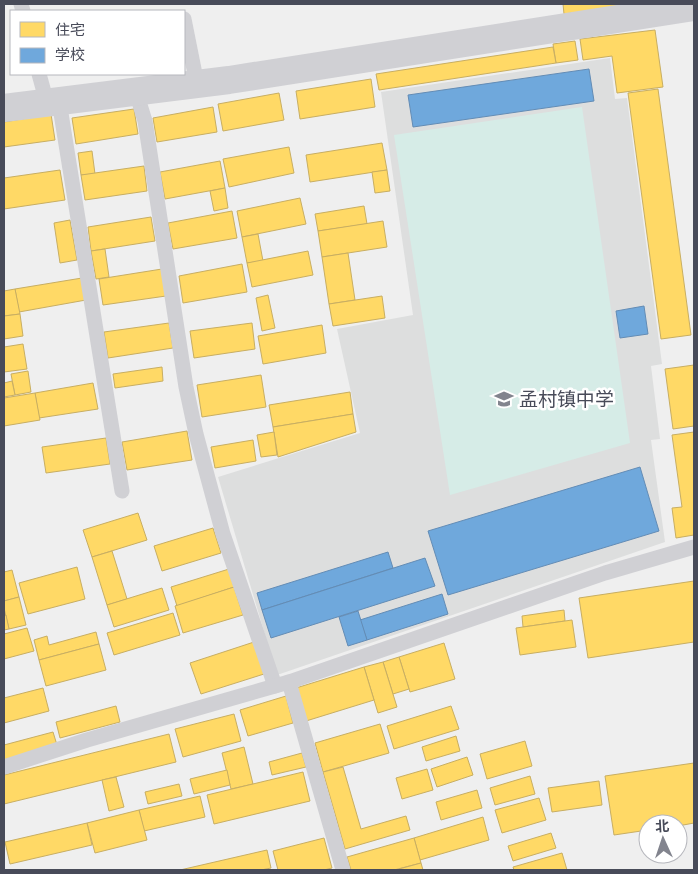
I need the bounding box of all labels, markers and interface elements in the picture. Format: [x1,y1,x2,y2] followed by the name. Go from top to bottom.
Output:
[10,10,185,75] legend
[55,21,85,40] text: 住宅
[55,46,85,65] text: 学校
[493,388,515,410] school or university icon: 孟村镇中学
[519,389,614,412] place label: 孟村镇中学
[638,814,688,864] north arrow
[655,818,670,835] text: 北

